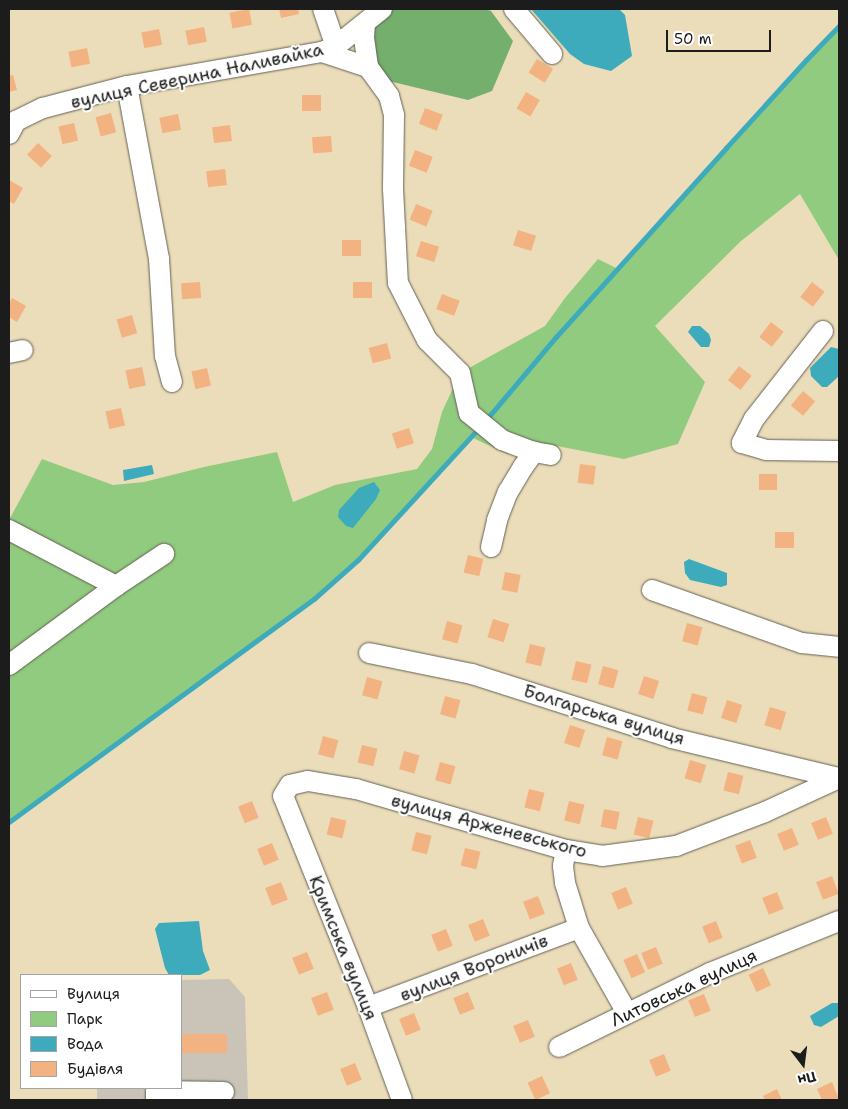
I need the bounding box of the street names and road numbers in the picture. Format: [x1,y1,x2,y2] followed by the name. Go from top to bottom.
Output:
[69,39,325,113] street label: вулиця Северина Наливайка
[521,680,687,750] street label: Болгарська вулиця
[389,789,589,863] street label: вулиця Арженевського
[304,873,382,1023] street label: Кримська вулиця
[397,930,551,1006] street label: вулиця Вороничів
[607,945,761,1031] street label: Литовська вулиця

